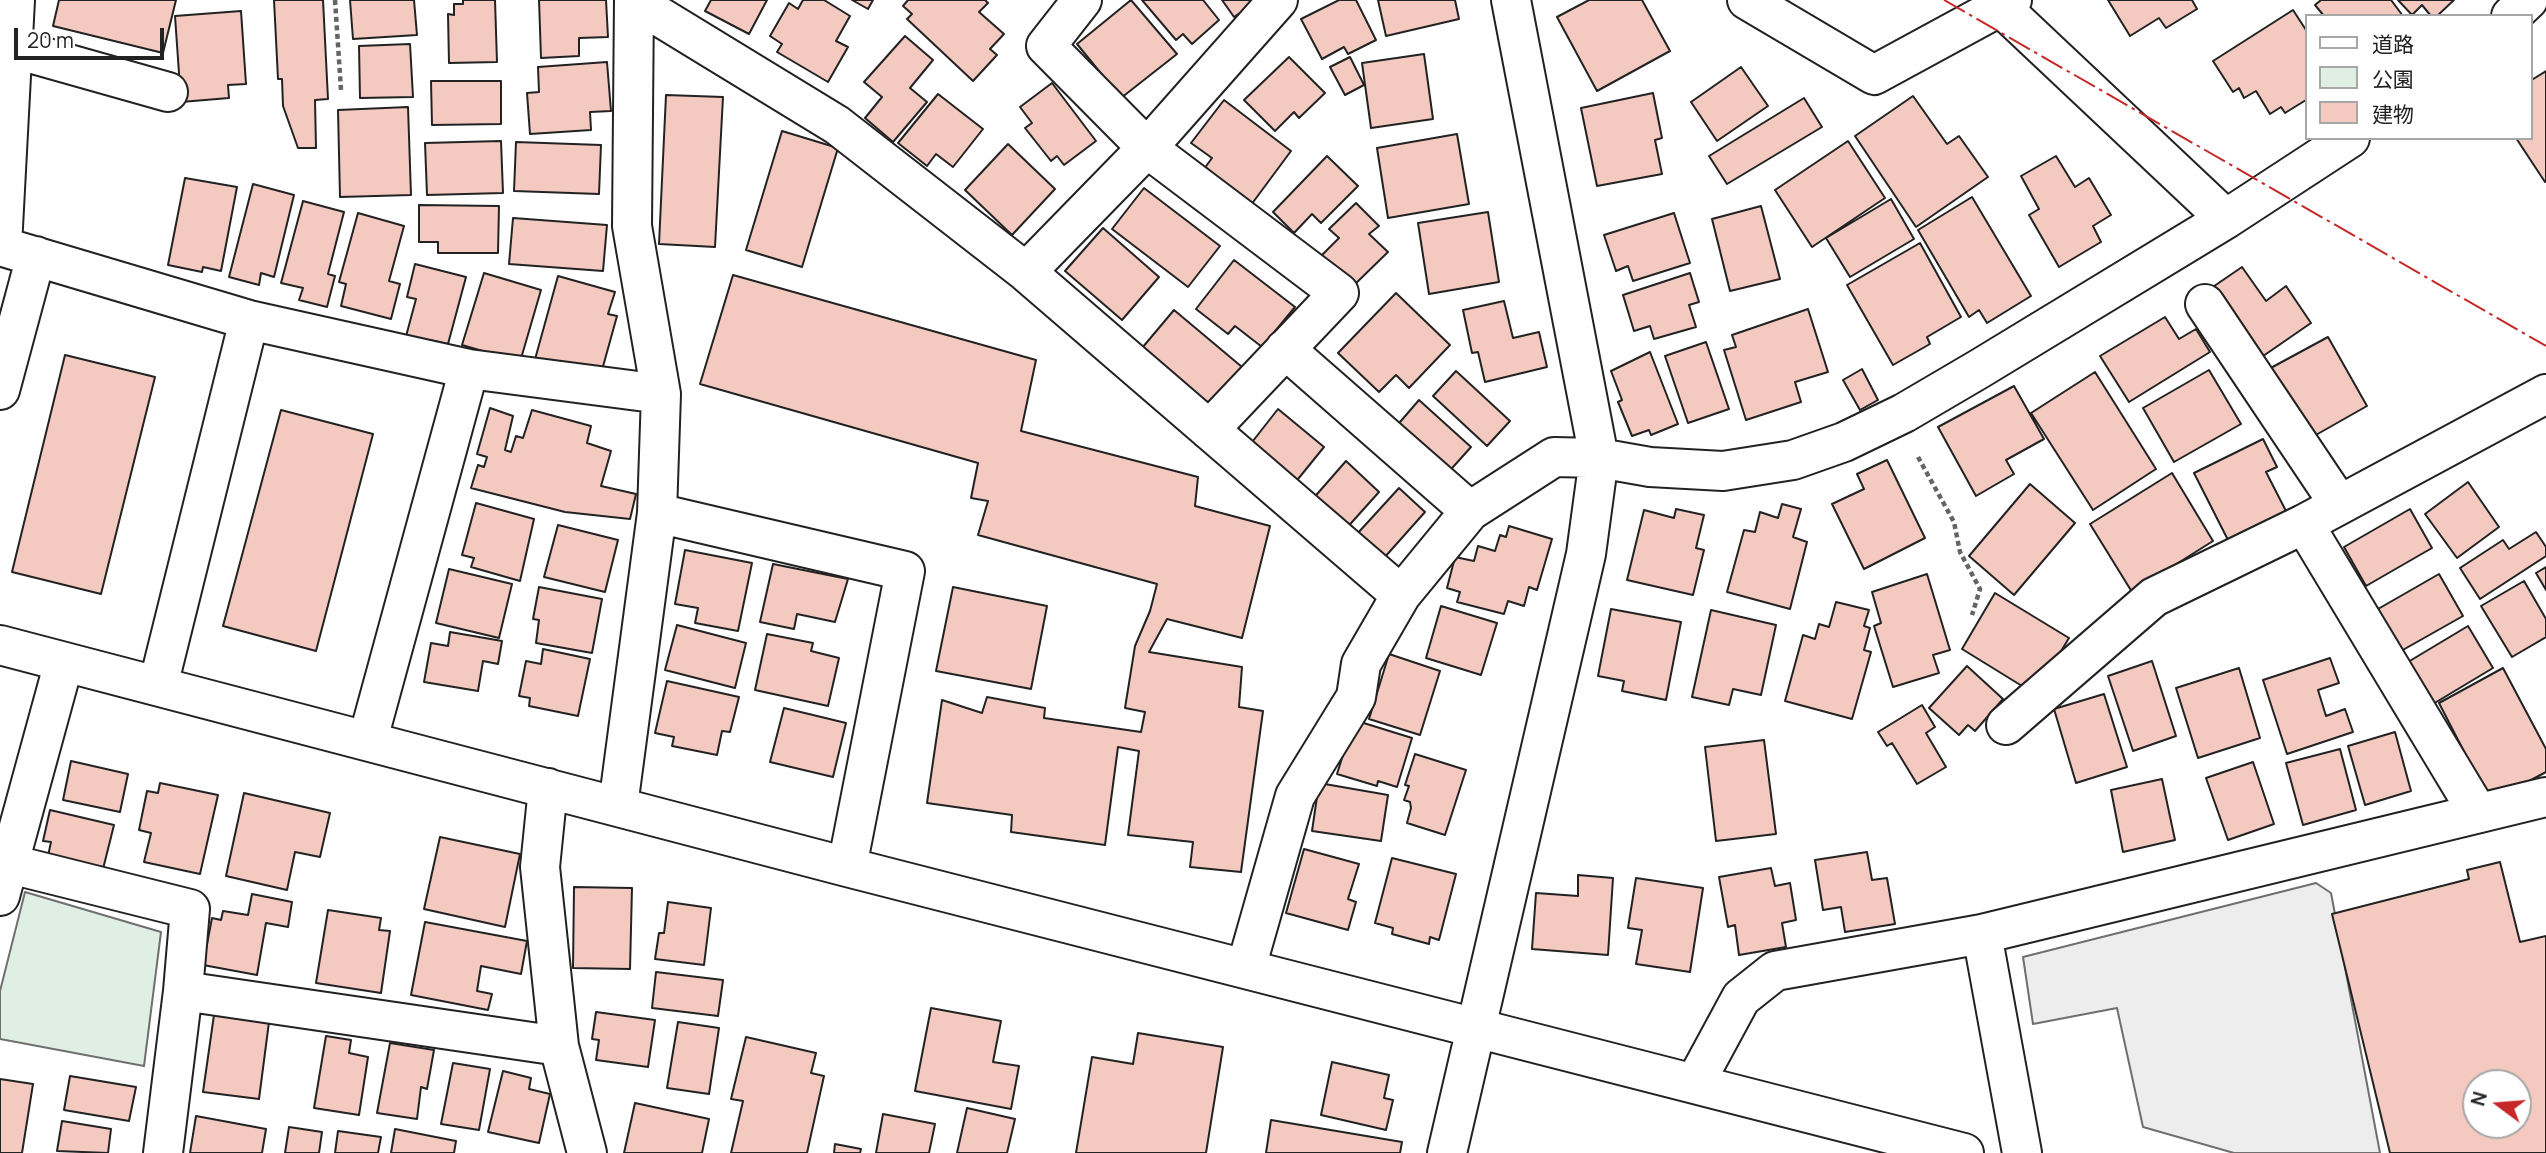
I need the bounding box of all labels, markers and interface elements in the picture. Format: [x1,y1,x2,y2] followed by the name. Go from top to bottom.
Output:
[18,14,168,58] scale bar
[2304,14,2532,140] legend
[27,26,74,54] text: 20 m
[2372,30,2414,58] text: 道路
[2372,65,2414,93] text: 公園
[2372,100,2414,128] text: 建物
[2462,1069,2532,1139] north arrow
[2464,1089,2493,1109] text: N

